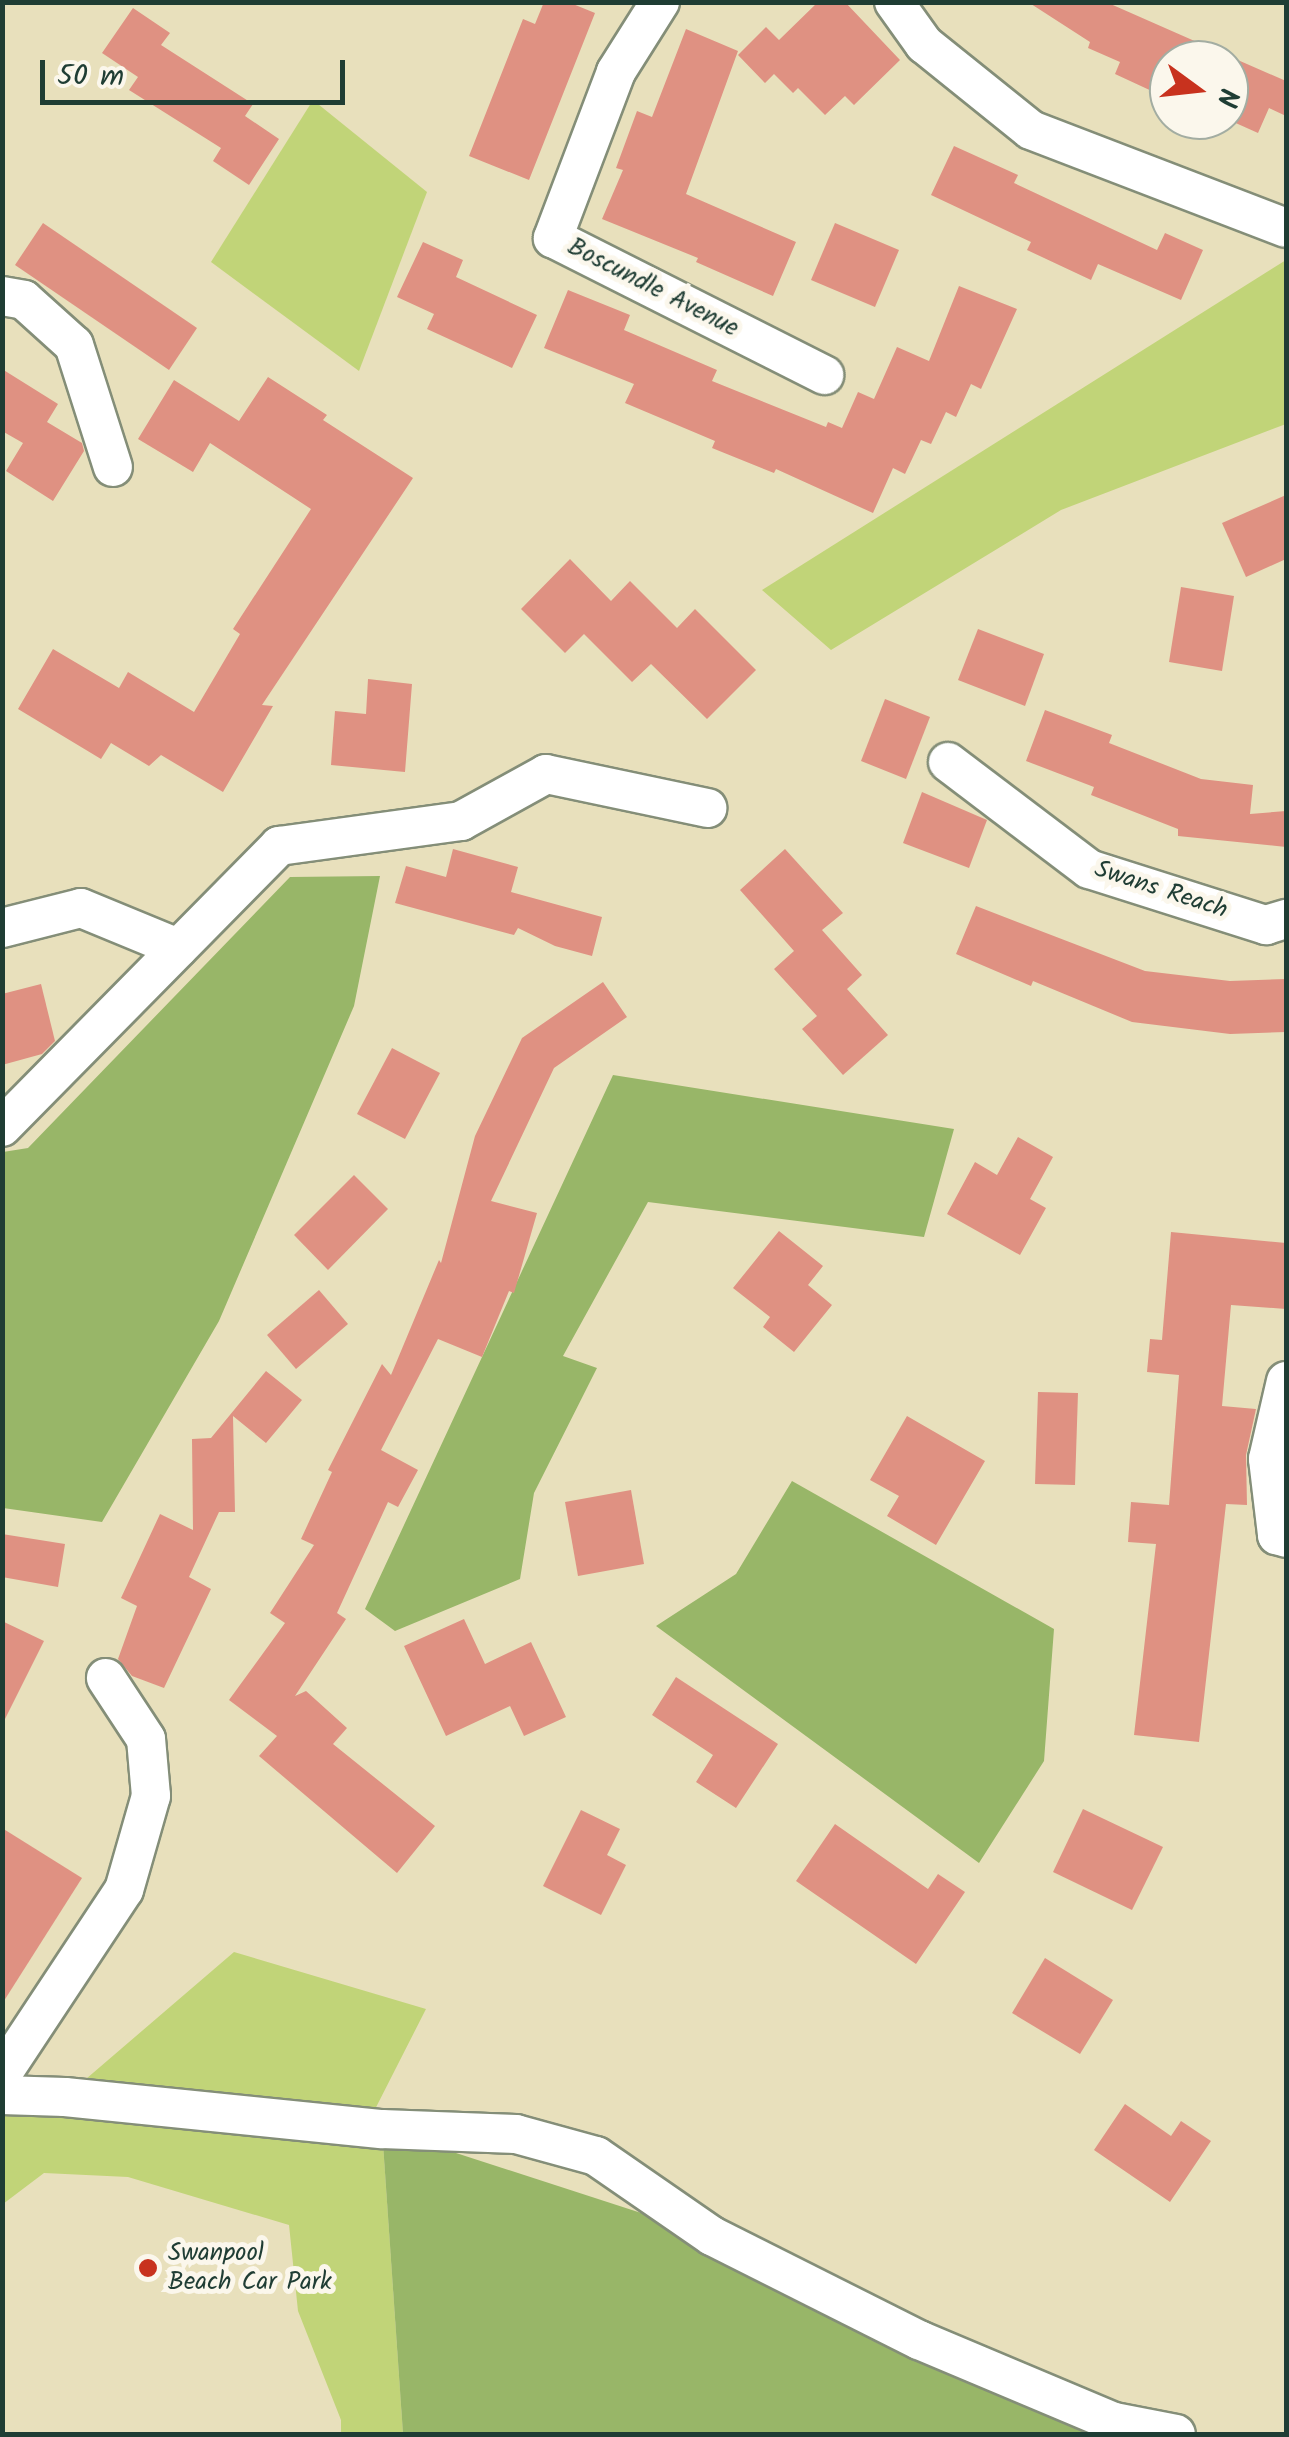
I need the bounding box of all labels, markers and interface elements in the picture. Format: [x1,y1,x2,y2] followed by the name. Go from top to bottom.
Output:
[45,40,350,102] scale bar
[1149,40,1249,140] north arrow
[57,53,124,101] text: 50 m
[1203,83,1251,112] text: N
[563,232,743,344] street label: Boscundle Avenue
[1091,854,1231,926] street label: Swans Reach
[168,2239,332,2298] place label: Swanpool Beach Car Park
[137,2257,159,2279] marker: Swanpool Beach Car Park

